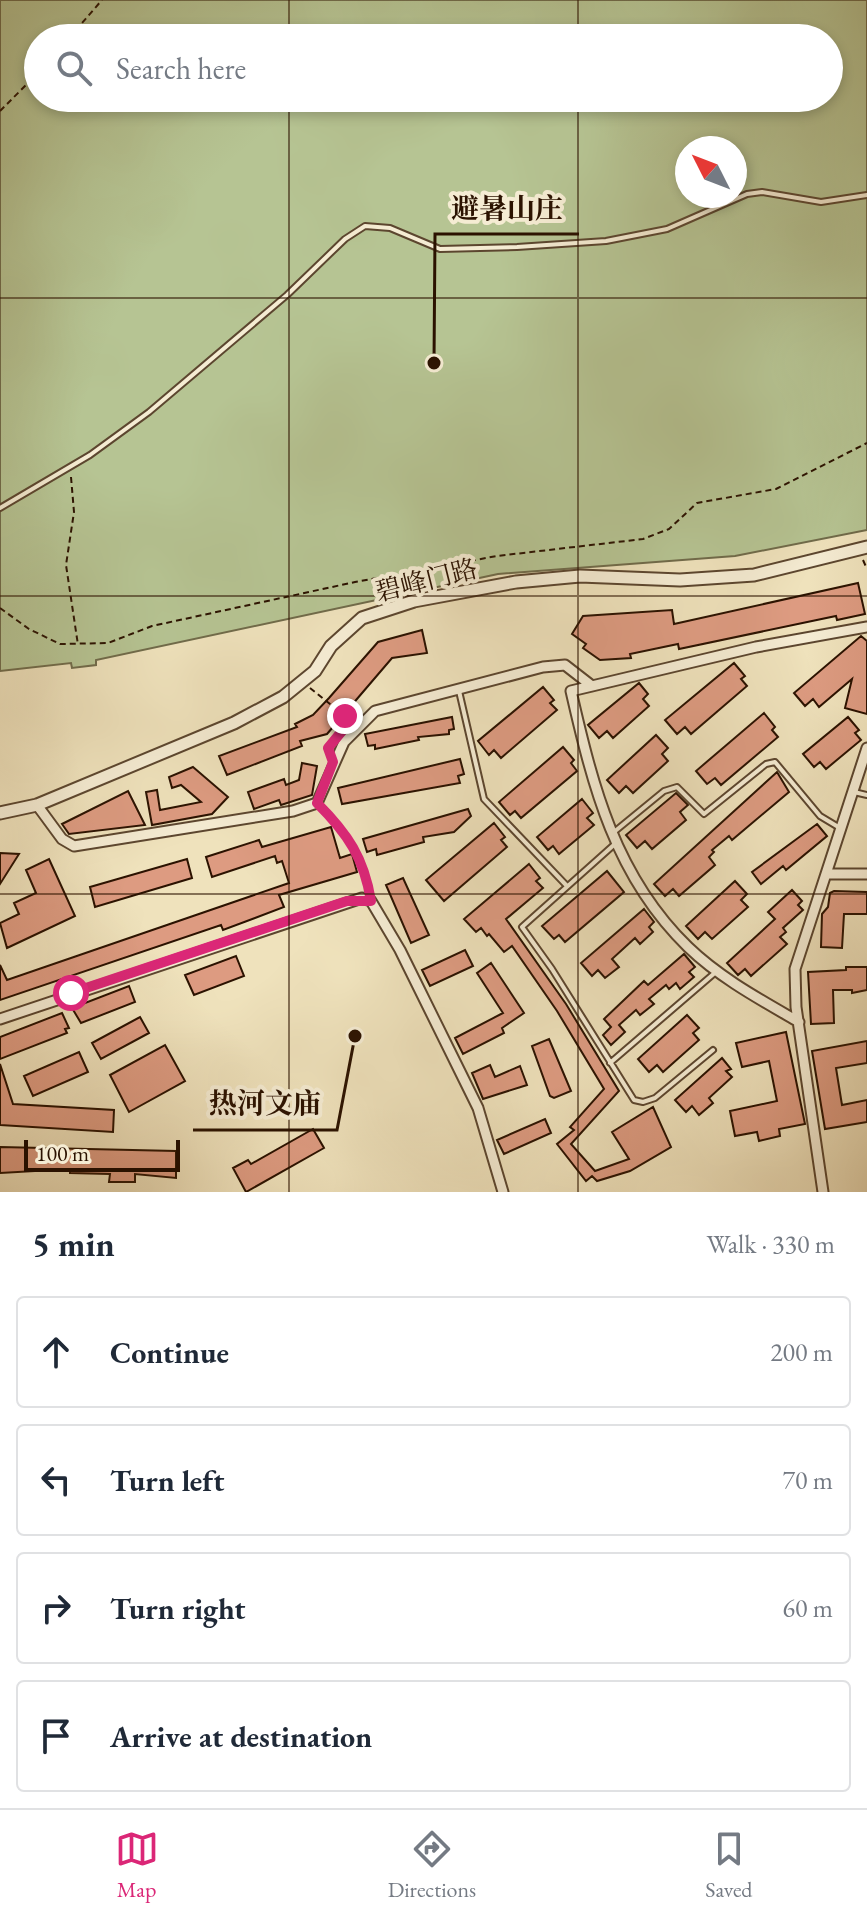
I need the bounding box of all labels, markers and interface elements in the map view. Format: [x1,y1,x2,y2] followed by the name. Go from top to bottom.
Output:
[24,24,843,112] search box
[52,46,96,90] icon: search
[116,49,246,88] text: Search here
[675,136,747,208] north arrow
[435,182,579,234] callout: 避暑山庄
[451,190,563,226] text: 避暑山庄
[371,551,481,609] street label: 碧峰门路
[327,698,363,734] route end
[53,975,89,1011] route start
[193,1078,337,1130] callout: 热河文庙
[209,1085,321,1121] text: 热河文庙
[24,1136,180,1172] scale bar
[36,1139,89,1168] text: 100 m
[32,1222,115,1266] text: 5 min
[707,1227,835,1261] text: Walk · 330 m
[34,1330,78,1374] icon: ahead
[110,1333,229,1372] text: Continue
[770,1335,833,1369] text: 200 m
[34,1458,78,1502] icon: left
[110,1461,224,1500] text: Turn left
[783,1463,833,1497] text: 70 m
[34,1586,78,1630] icon: right
[110,1589,246,1628] text: Turn right
[783,1591,833,1625] text: 60 m
[34,1714,78,1758] icon: arrive
[110,1717,372,1756] text: Arrive at destination
[115,1827,159,1904] tab: Map
[388,1827,476,1904] tab: Directions
[705,1827,752,1904] tab: Saved

